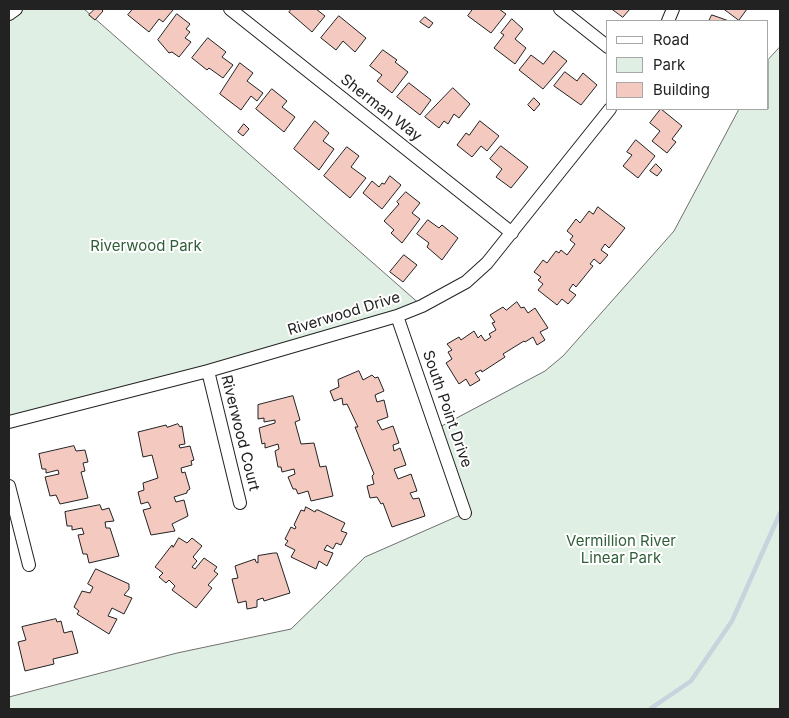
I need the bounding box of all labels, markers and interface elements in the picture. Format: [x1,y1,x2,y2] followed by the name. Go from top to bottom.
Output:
[606,20,769,110] legend
[653,30,689,49] text: Road
[653,55,685,74] text: Park
[337,71,425,145] street label: Sherman Way
[653,80,710,99] text: Building
[90,237,202,255] park label: Riverwood Park
[286,288,402,340] street label: Riverwood Drive
[418,348,476,470] street label: South Point Drive
[217,373,263,493] street label: Riverwood Court
[566,532,676,567] park label: Vermillion River Linear Park

